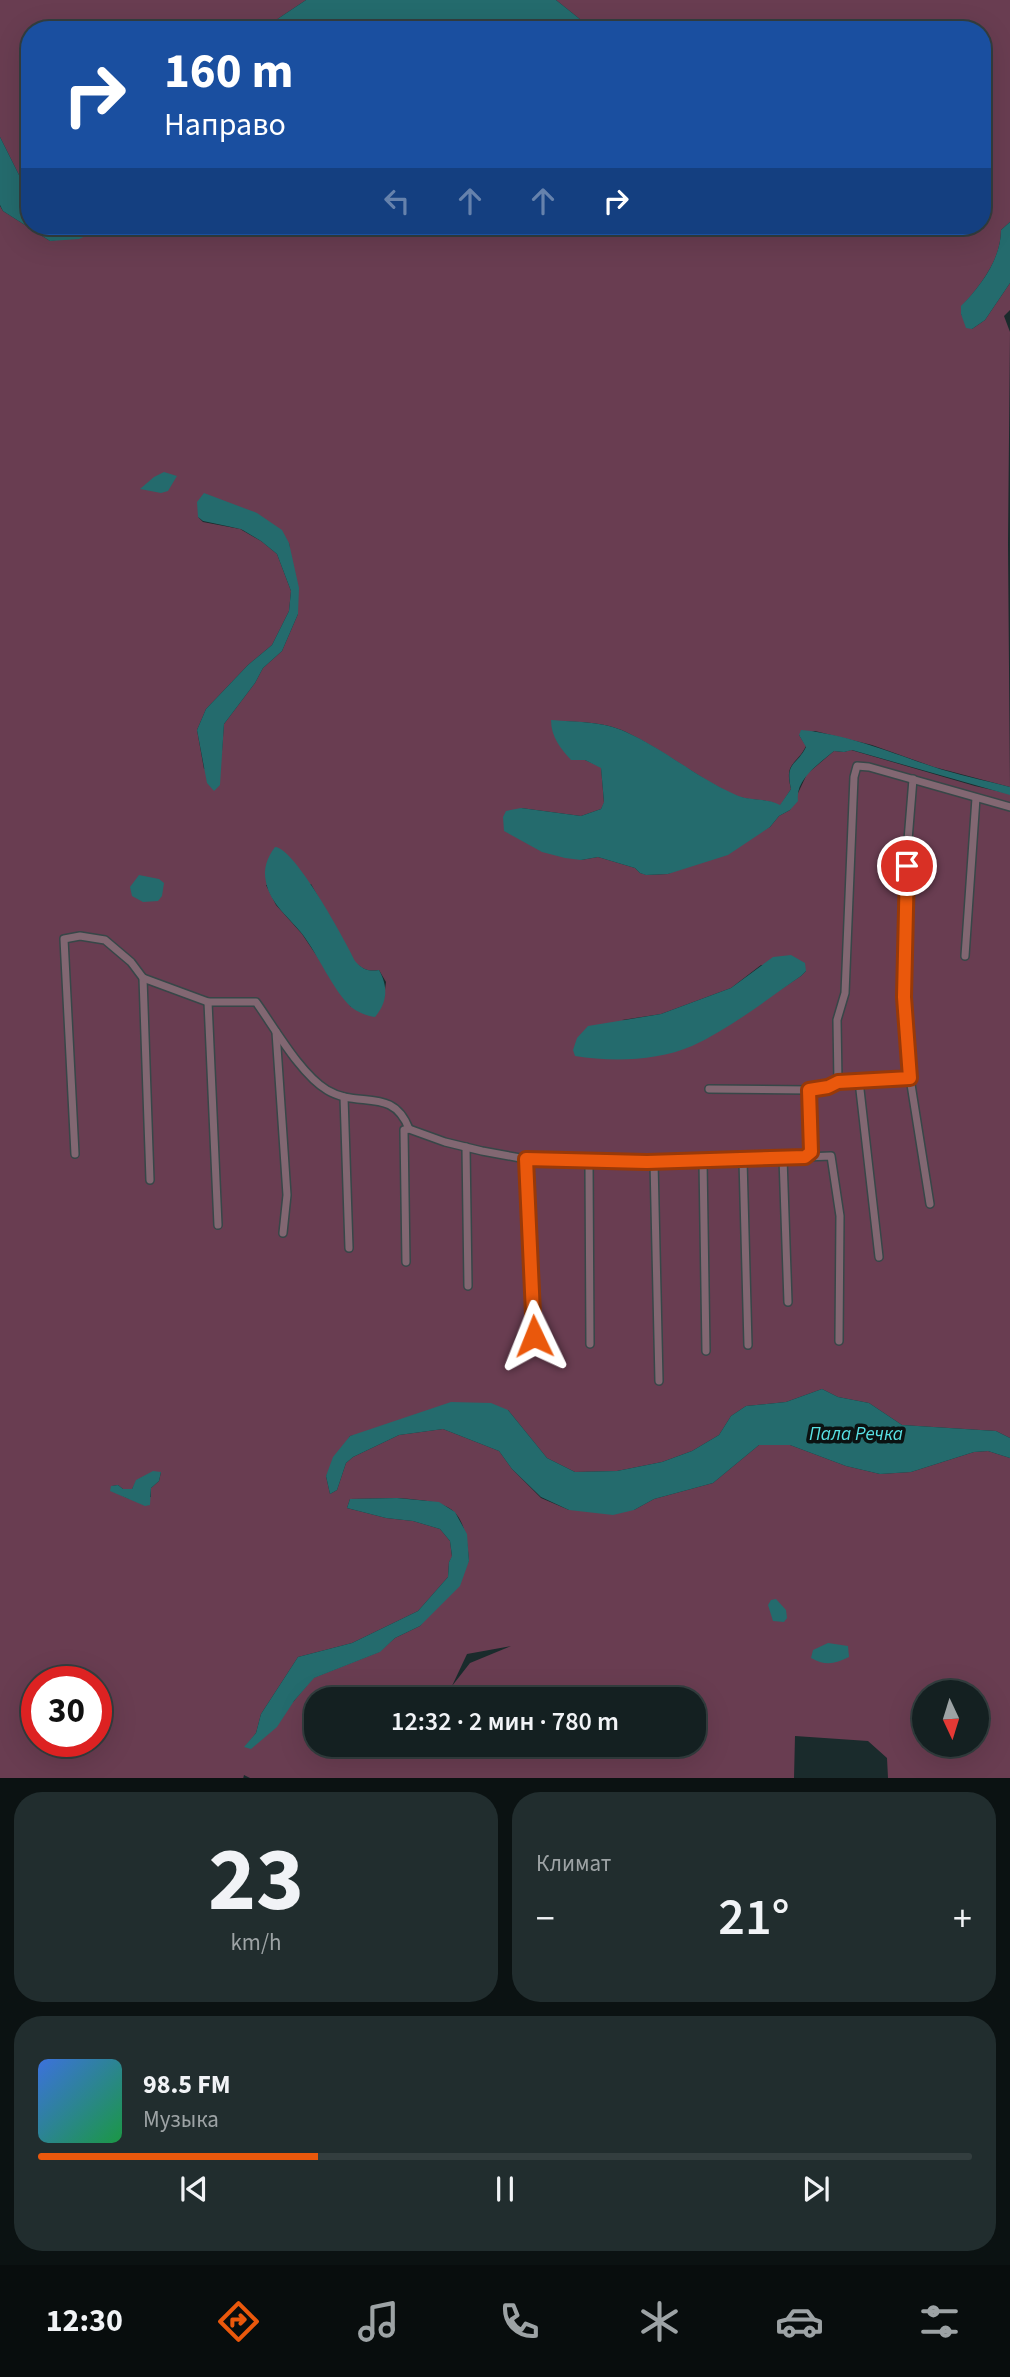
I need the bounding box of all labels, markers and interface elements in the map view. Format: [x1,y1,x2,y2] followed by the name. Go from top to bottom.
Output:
[164,37,293,107] text: 160 m
[49,49,140,140] icon: right
[164,102,286,148] text: Направо
[378,182,416,220] icon: left
[451,182,489,220] icon: ahead
[524,182,562,220] icon: ahead
[597,182,635,220] icon: right
[877,836,937,896] pin
[888,847,926,885] icon: arrive
[497,1299,571,1373] position arrow
[809,1421,903,1448] water label: Пала Речка
[21,1666,112,1757] speed limit sign: 30
[912,1680,989,1757] north arrow
[912,1680,989,1757] map controls
[391,1703,619,1740] text: 12:32 · 2 мин · 780 m
[208,1816,304,1945] text: 23
[536,1847,611,1880] text: Климат
[718,1881,790,1955] text: 21°
[536,1892,555,1946] text: −
[953,1892,972,1946] text: +
[230,1926,282,1959] text: km/h
[143,2066,231,2103] text: 98.5 FM
[143,2103,219,2136] text: Музыка
[175,2170,213,2208] icon: previous
[486,2170,524,2208] icon: pause
[797,2170,835,2208] icon: next
[214,2297,263,2346] icon: directions
[354,2297,403,2346] icon: music
[495,2297,544,2346] icon: phone
[635,2297,684,2346] icon: climate
[775,2297,824,2346] icon: car
[915,2297,964,2346] icon: filters
[46,2298,123,2344] text: 12:30

